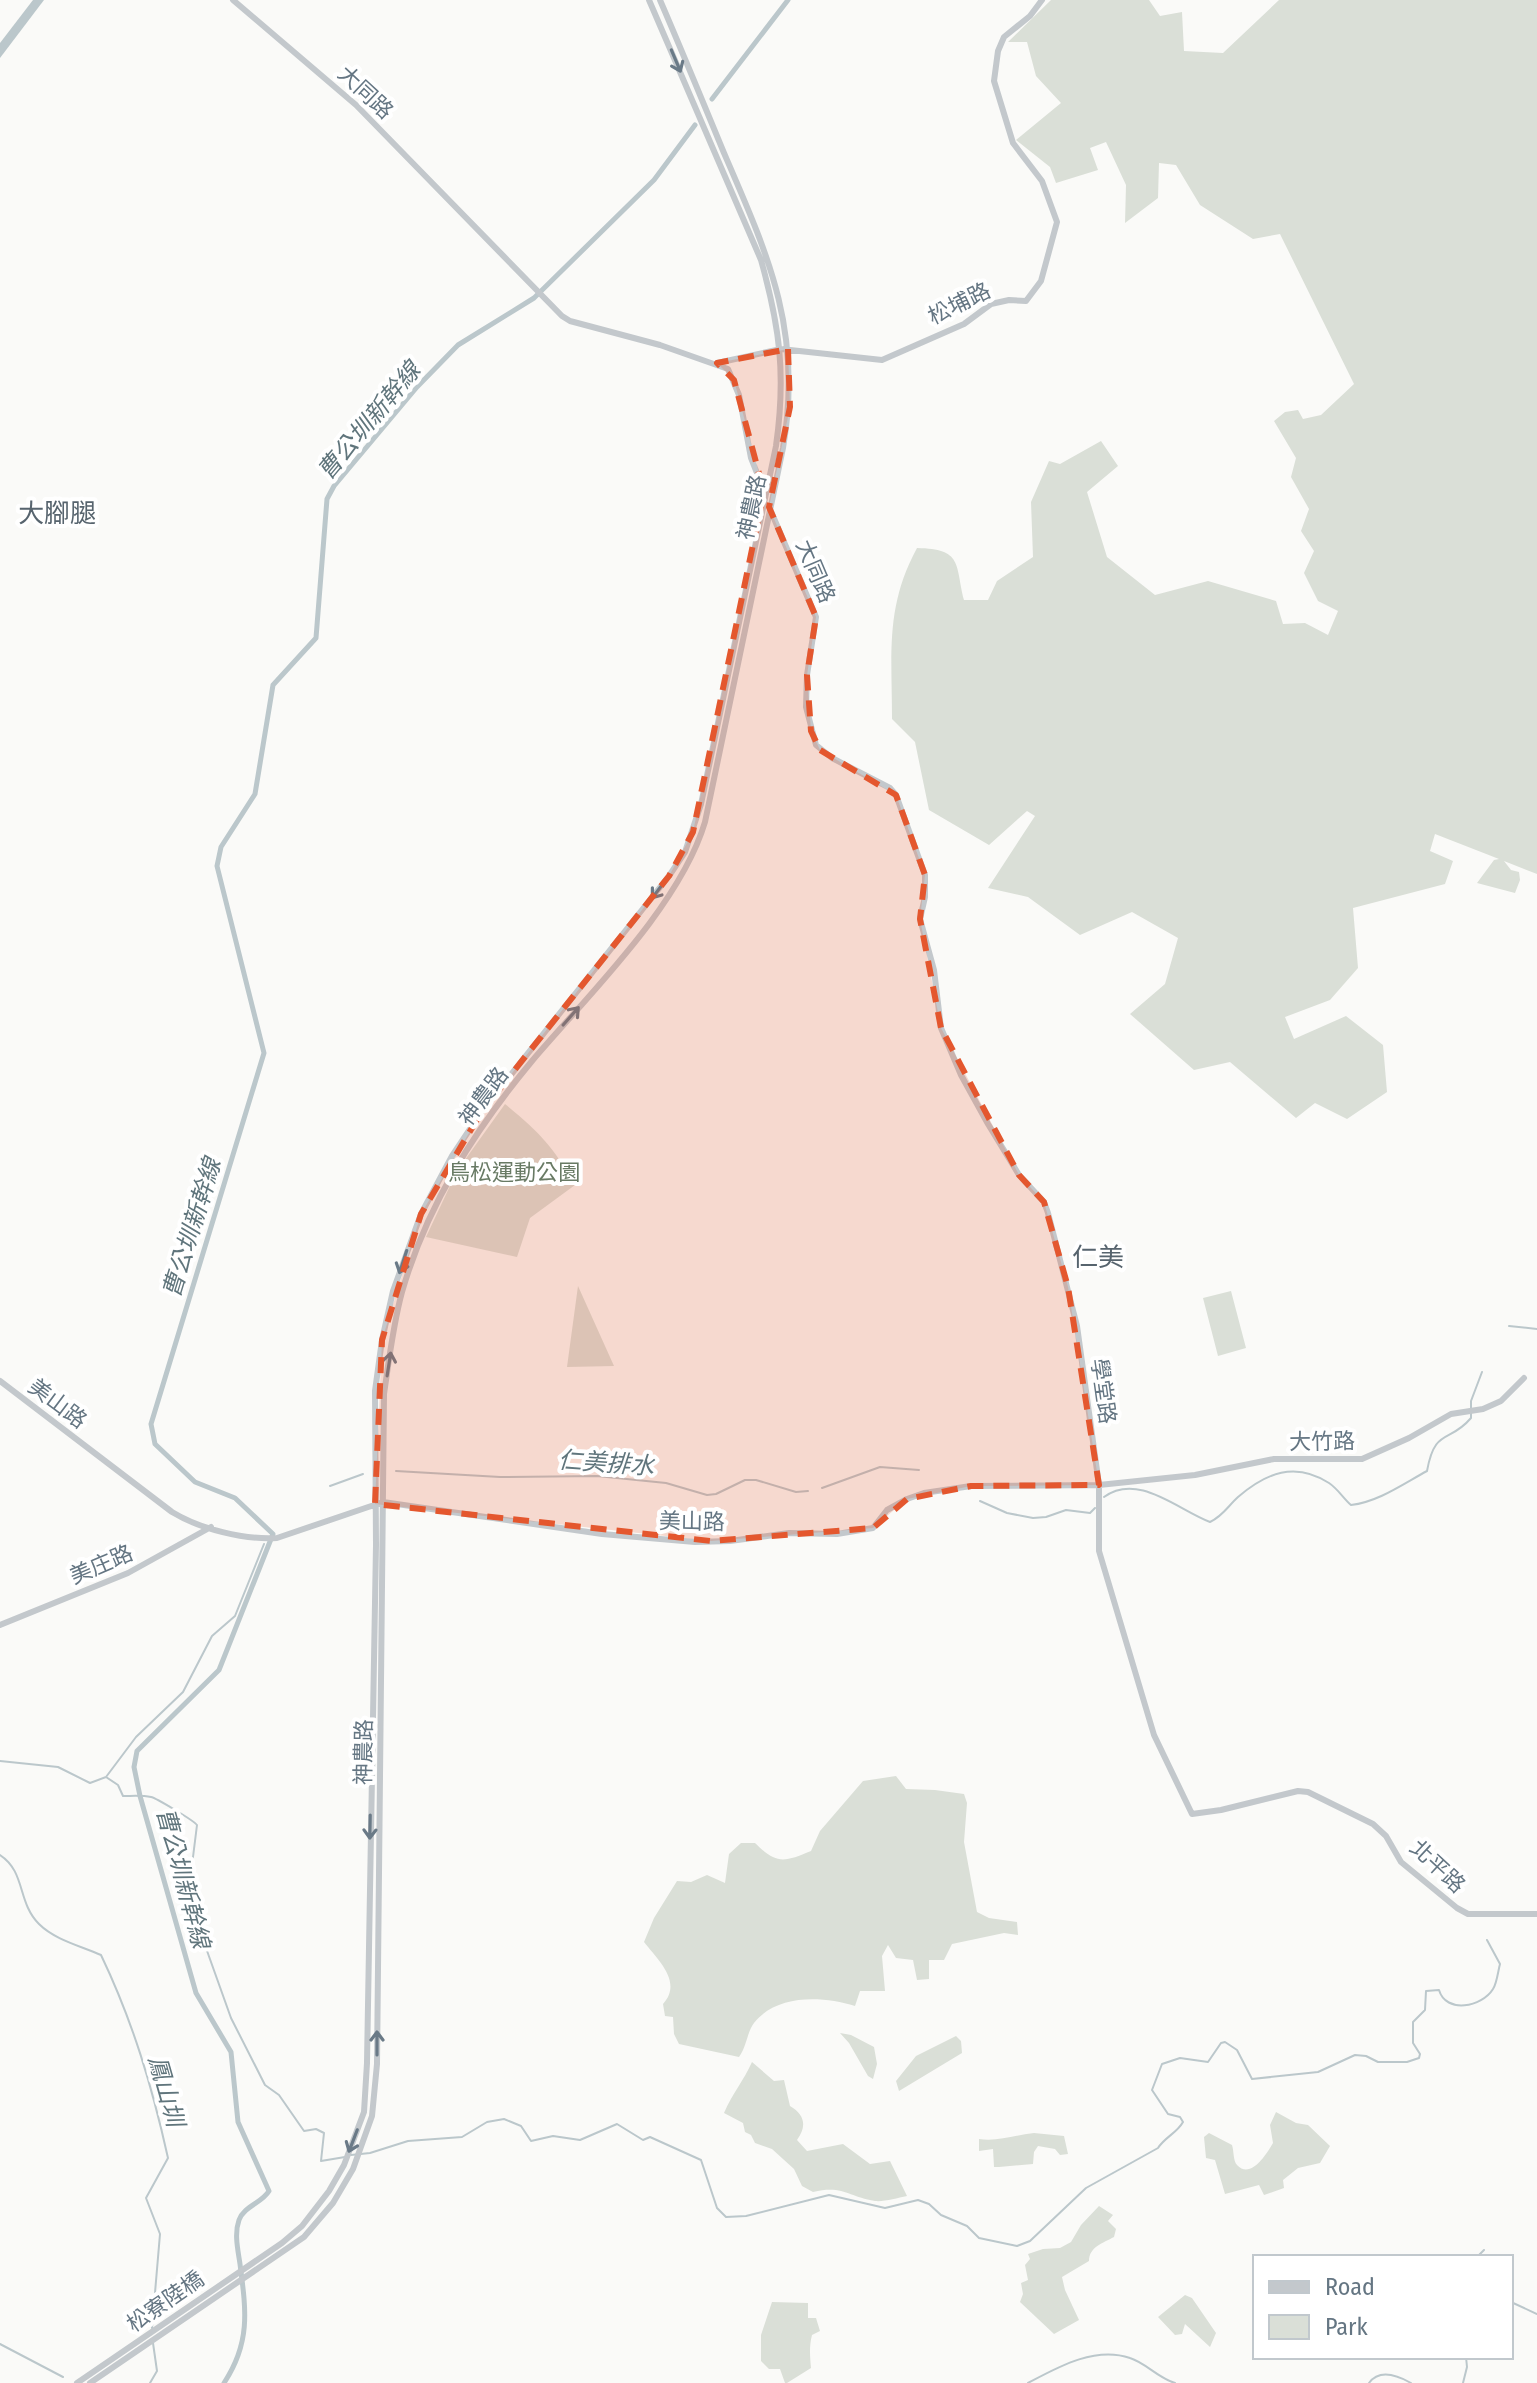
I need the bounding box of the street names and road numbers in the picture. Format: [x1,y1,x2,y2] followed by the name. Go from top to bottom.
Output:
[332,60,399,125] street label: 大同路
[924,277,995,330] street label: 松埔路
[731,472,772,542] street label: 神農路
[790,536,841,607] street label: 大同路
[453,1062,514,1131] street label: 神農路
[1086,1357,1121,1426] street label: 學堂路
[23,1373,92,1434] street label: 美山路
[1289,1427,1355,1456] street label: 大竹路
[659,1507,725,1536] street label: 美山路
[66,1539,137,1590] street label: 美庄路
[349,1719,378,1785] street label: 神農路
[1404,1834,1471,1899] street label: 北平路
[121,2265,209,2338] street label: 松寮陸橋

